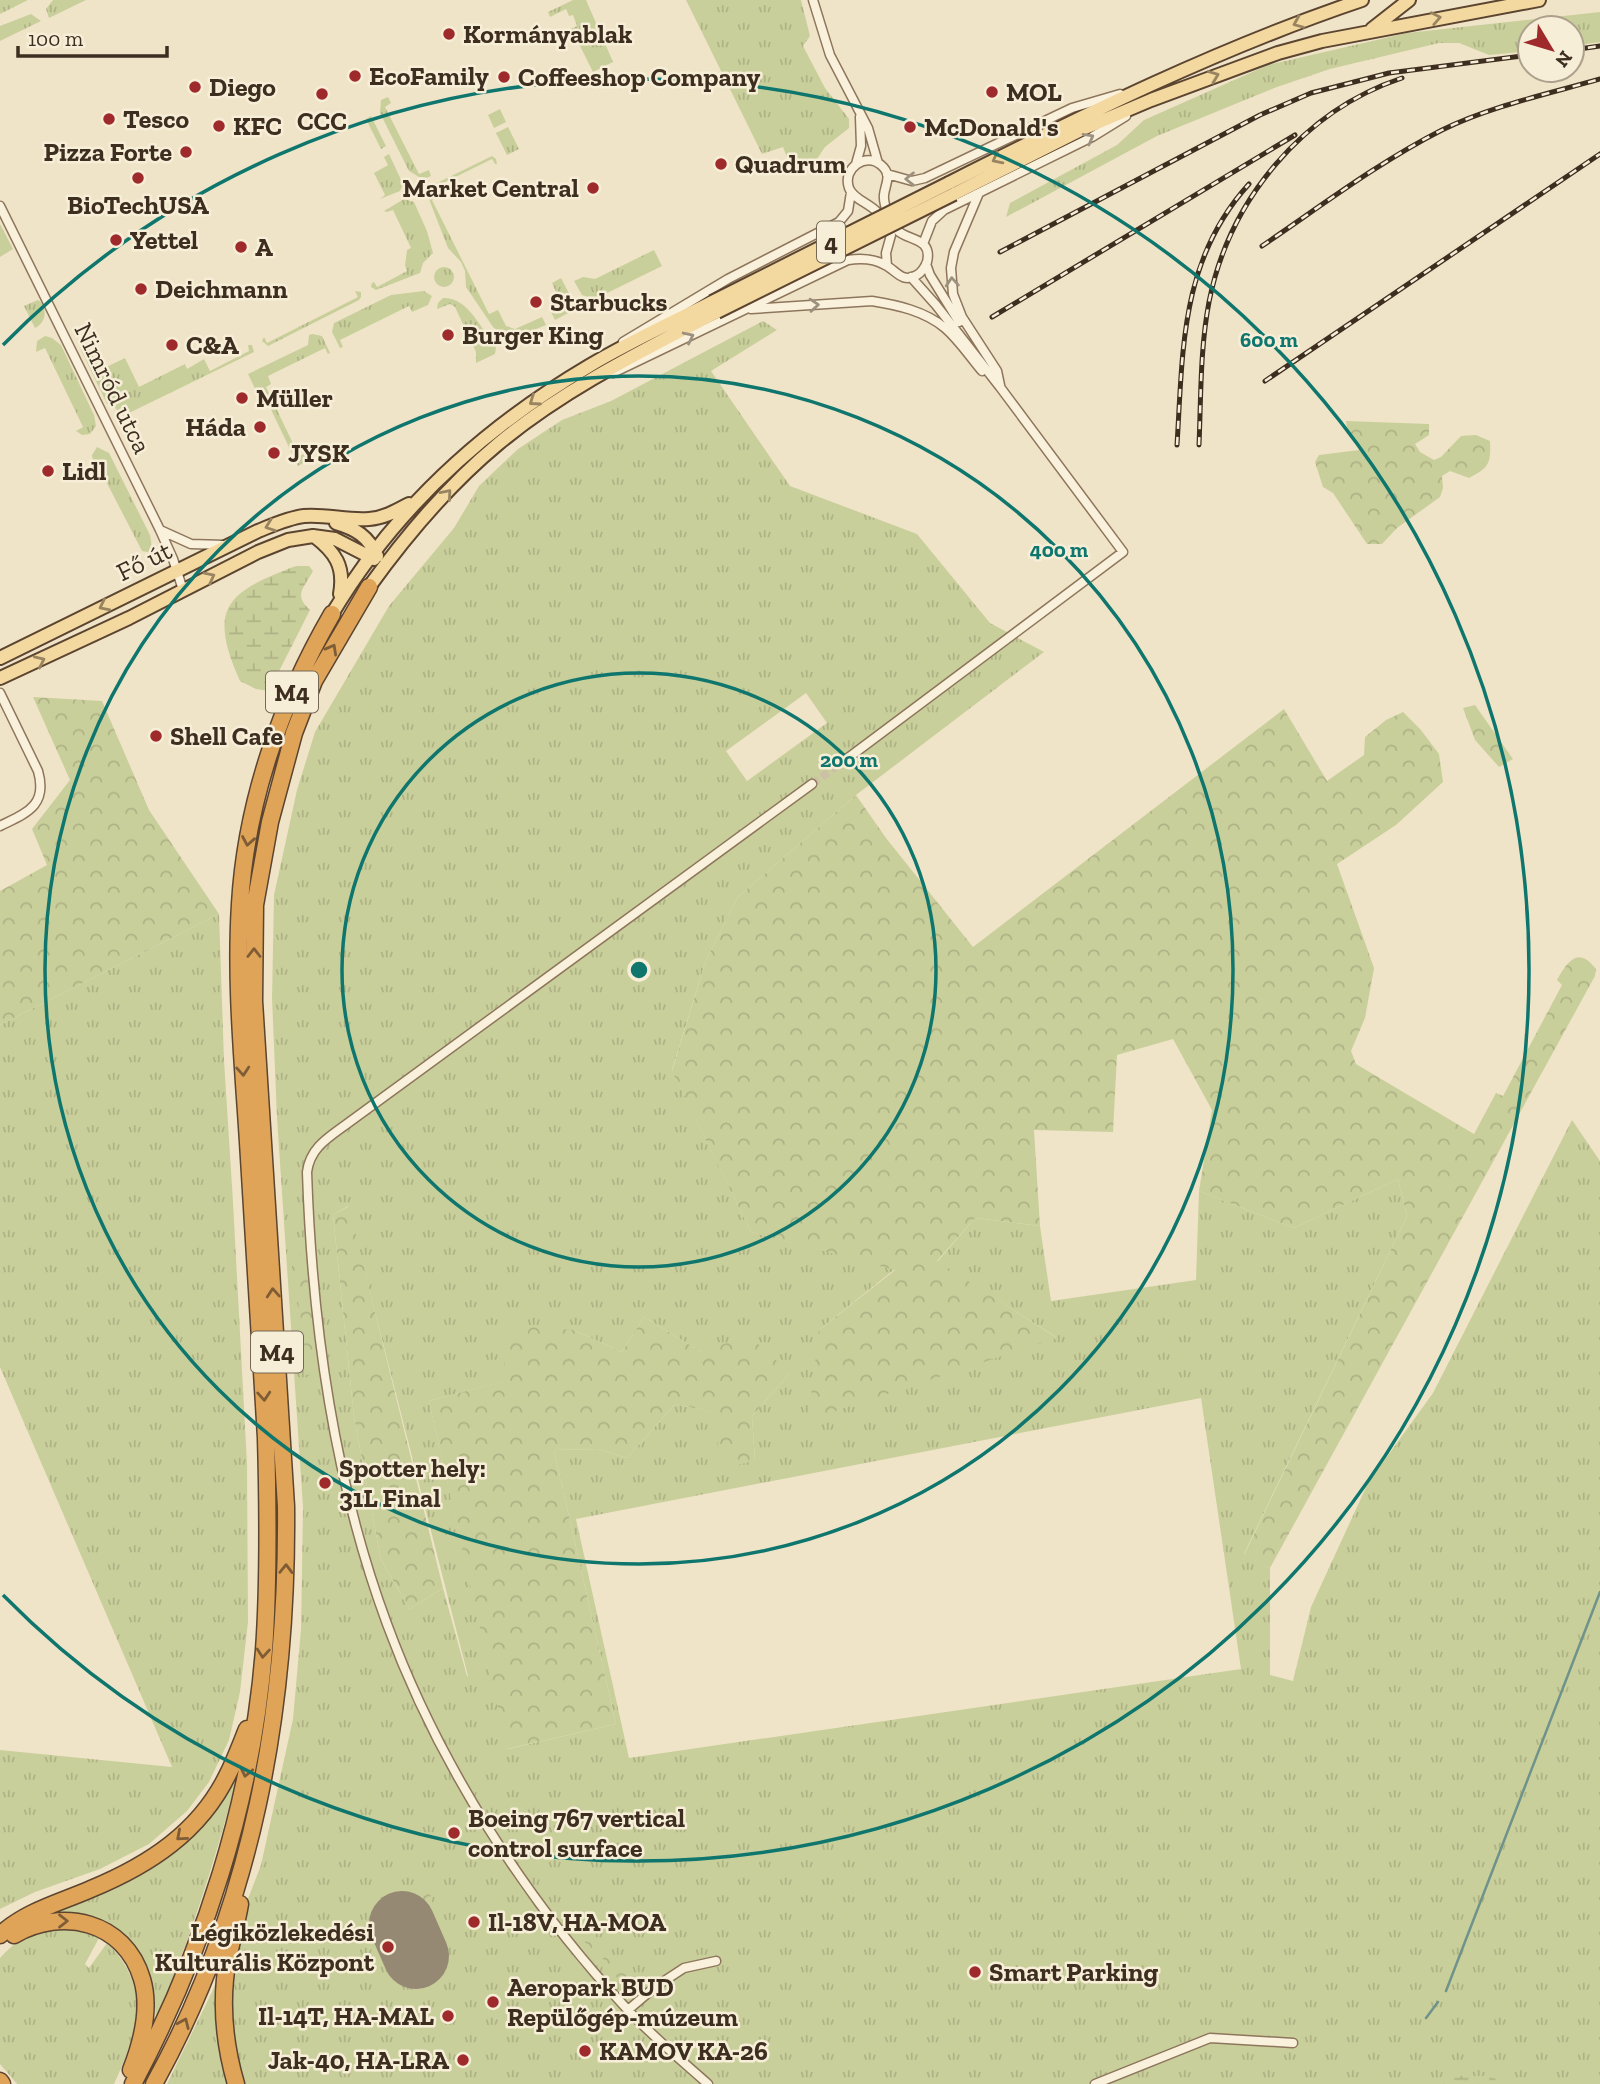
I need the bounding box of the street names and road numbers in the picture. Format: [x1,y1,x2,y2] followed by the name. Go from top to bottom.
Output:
[817,222,845,262] road number: 4
[68,317,159,459] street label: Nimród utca
[111,534,177,588] street label: Fő út
[266,672,318,712] road number: M4
[251,1332,303,1372] road number: M4

